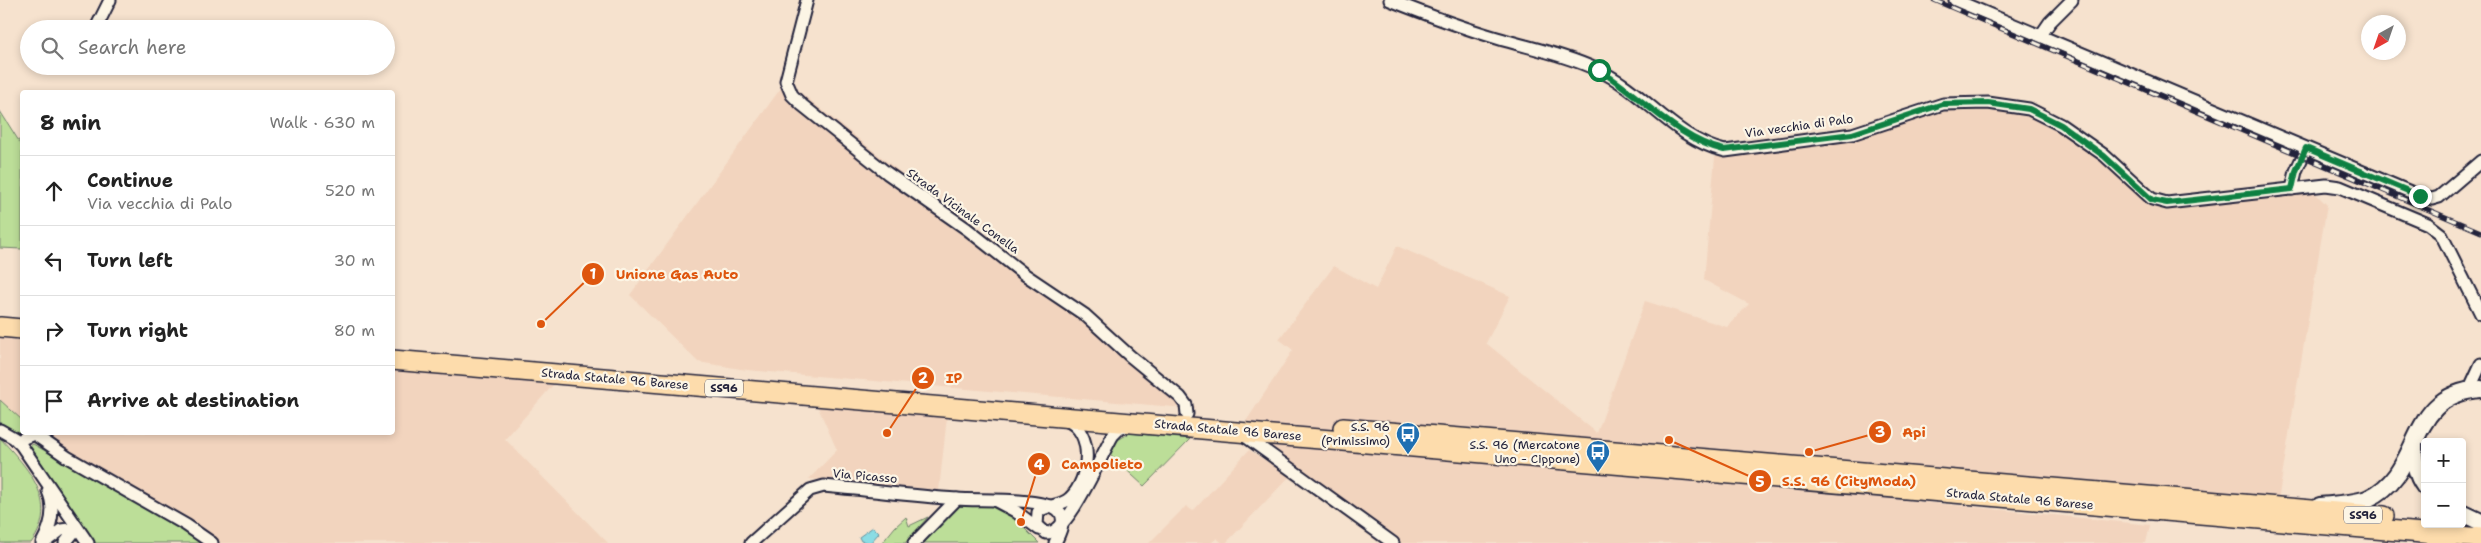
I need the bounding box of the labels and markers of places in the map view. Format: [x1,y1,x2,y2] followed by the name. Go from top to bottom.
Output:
[581,259,748,288] callout: Unione Gas Auto
[910,363,972,392] callout: IP
[1867,418,1936,447] callout: Api
[1321,419,1390,449] place label: S.S. 96 (Primissimo)
[1395,421,1421,455] bus stop icon: S.S. 96 (Primissimo)
[1470,437,1580,467] place label: S.S. 96 (Mercatone Uno - Cippone)
[1585,439,1611,473] bus stop icon: S.S. 96 (Mercatone Uno - Cippone)
[1026,450,1153,479] callout: Campolieto
[1747,467,1927,496] callout: S.S. 96 (CityModa)

